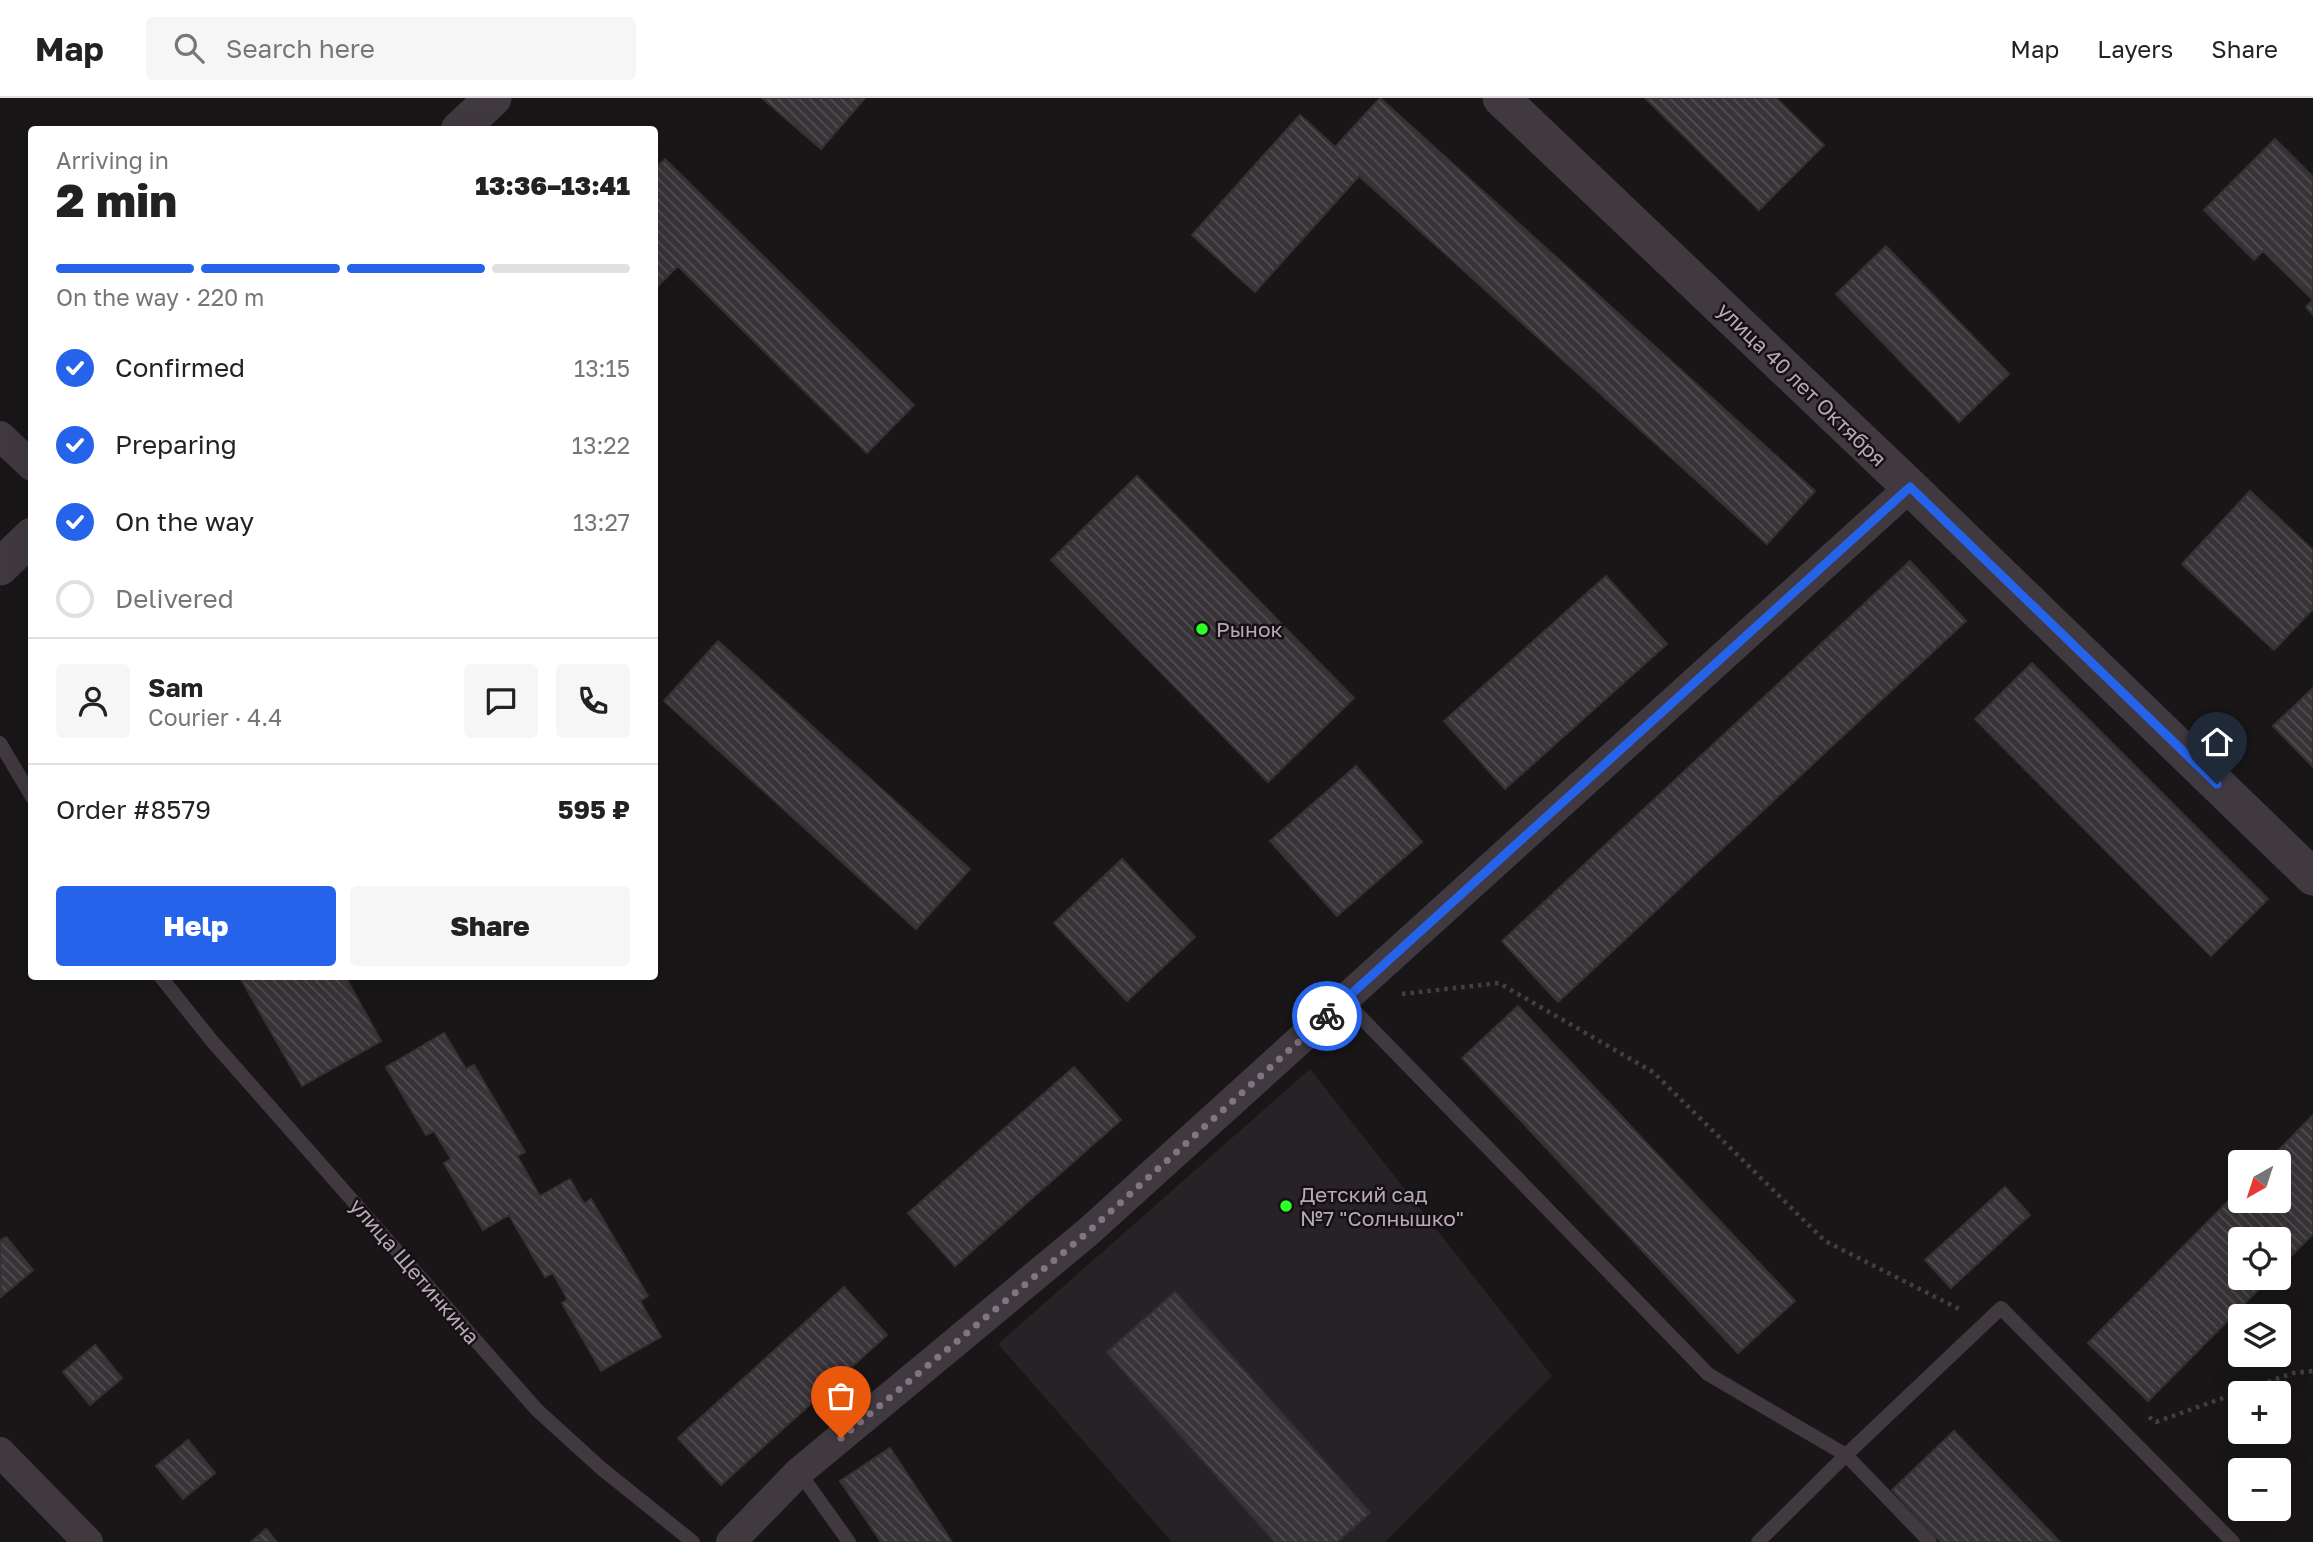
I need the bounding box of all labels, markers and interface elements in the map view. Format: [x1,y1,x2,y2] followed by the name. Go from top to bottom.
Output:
[146,17,636,80] search box
[35,29,104,68] text: Map
[170,29,208,67] icon: search
[226,33,375,64] text: Search here
[2010,34,2059,63] text: Map
[2097,34,2173,63] text: Layers
[2211,34,2278,63] text: Share
[56,146,169,174] text: Arriving in
[475,170,630,201] text: 13:36–13:41
[56,172,177,227] text: 2 min
[56,283,264,311] text: On the way · 220 m
[1712,297,1892,471] street label: улица 40 лет Октября
[56,349,94,387] icon: check
[115,352,245,383] text: Confirmed
[574,354,630,382] text: 13:15
[56,426,94,464] icon: check
[115,429,237,460] text: Preparing
[572,431,630,459] text: 13:22
[56,503,94,541] icon: check
[115,506,254,537] text: On the way
[573,508,630,536] text: 13:27
[115,583,234,614] text: Delivered
[1216,616,1283,642] place label: Рынок
[1194,621,1210,637] marker: Рынок
[56,664,130,738] button: person
[464,664,538,738] button: chat
[556,664,630,738] button: phone
[148,672,203,703] text: Sam
[148,703,282,731] text: Courier · 4.4
[2187,712,2247,784] pin
[2198,723,2236,761] icon: home
[56,794,211,825] text: Order #8579
[558,794,630,825] text: 595 ₽
[56,886,336,966] button: Help
[350,886,630,966] button: Share
[1292,981,1362,1051] courier
[1308,997,1346,1035] icon: bike
[2228,1150,2291,1213] north arrow
[2228,1150,2291,1521] map controls
[1300,1181,1464,1231] place label: Детский сад №7 "Солнышко"
[345,1193,485,1349] street label: улица Щетинкина
[1278,1198,1294,1214] marker: Детский сад №7 "Солнышко"
[2228,1227,2291,1290] button: locate
[2228,1304,2291,1367] button: layers
[811,1366,871,1438] pin
[822,1377,860,1415] icon: bag
[2228,1381,2291,1444] button: +
[2228,1458,2291,1521] button: −

